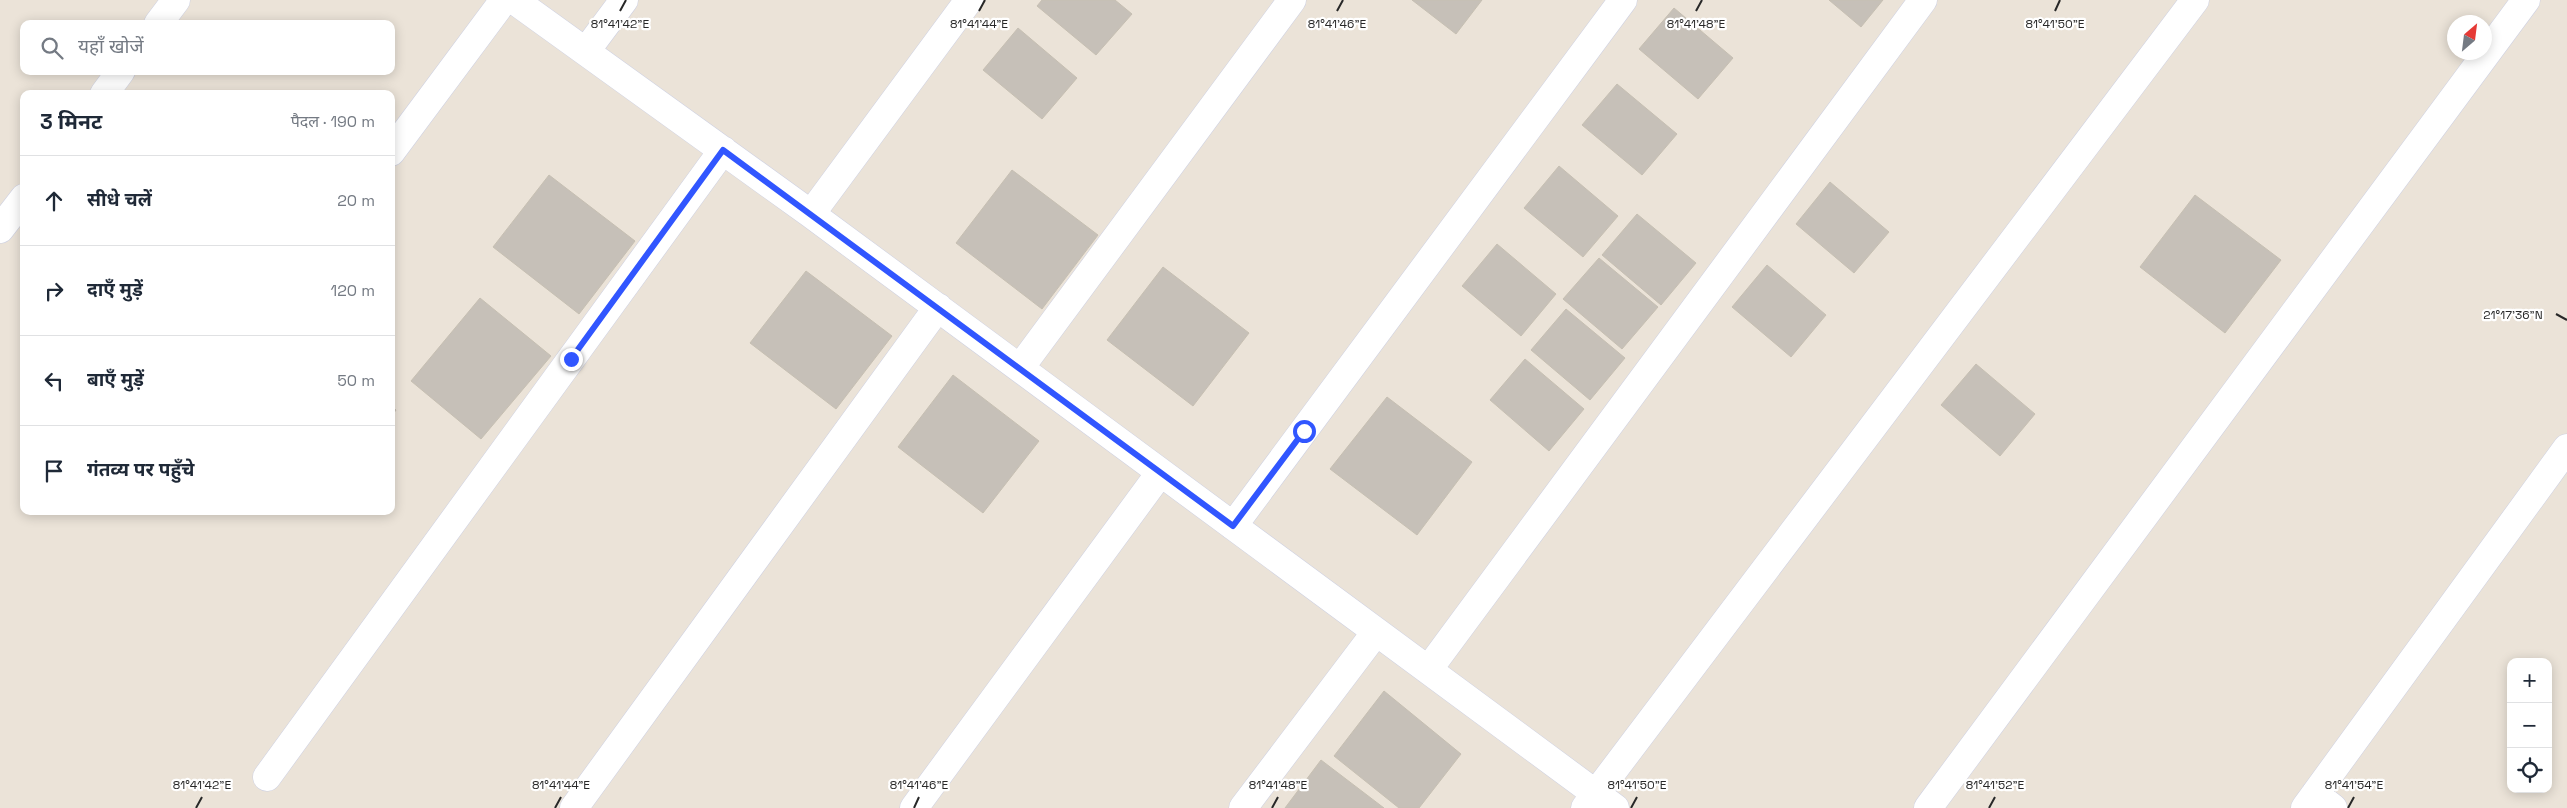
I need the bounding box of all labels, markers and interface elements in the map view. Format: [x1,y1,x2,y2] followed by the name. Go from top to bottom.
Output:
[2447,15,2492,60] north arrow
[591,16,649,32] text: 81°41'42"E
[950,16,1008,32] text: 81°41'44"E
[1308,16,1366,32] text: 81°41'46"E
[1667,16,1726,32] text: 81°41'48"E
[2025,16,2085,32] text: 81°41'50"E
[20,20,395,75] search box
[38,34,66,62] icon: search
[78,34,143,59] text: यहाँ खोजें
[40,108,102,135] text: 3 मिनट
[291,111,375,132] text: पैदल · 190 m
[40,187,68,215] icon: ahead
[87,187,152,212] text: सीधे चलें
[337,190,375,211] text: 20 m
[40,277,68,305] icon: right
[87,277,143,302] text: दाएँ मुड़ें
[331,280,375,301] text: 120 m
[2483,307,2543,323] text: 21°17'36"N
[560,348,583,371] route end
[40,367,68,395] icon: left
[87,367,144,392] text: बाएँ मुड़ें
[337,370,375,391] text: 50 m
[1293,420,1316,443] route start
[40,457,68,485] icon: arrive
[87,457,194,482] text: गंतव्य पर पहुँचे
[2507,658,2552,793] map controls
[2507,658,2552,703] button: +
[2507,703,2552,748] button: −
[2507,748,2552,793] button: locate
[173,777,231,793] text: 81°41'42"E
[532,777,590,793] text: 81°41'44"E
[890,777,948,793] text: 81°41'46"E
[1249,777,1308,793] text: 81°41'48"E
[1607,777,1667,793] text: 81°41'50"E
[1966,777,2024,793] text: 81°41'52"E
[2325,777,2383,793] text: 81°41'54"E

